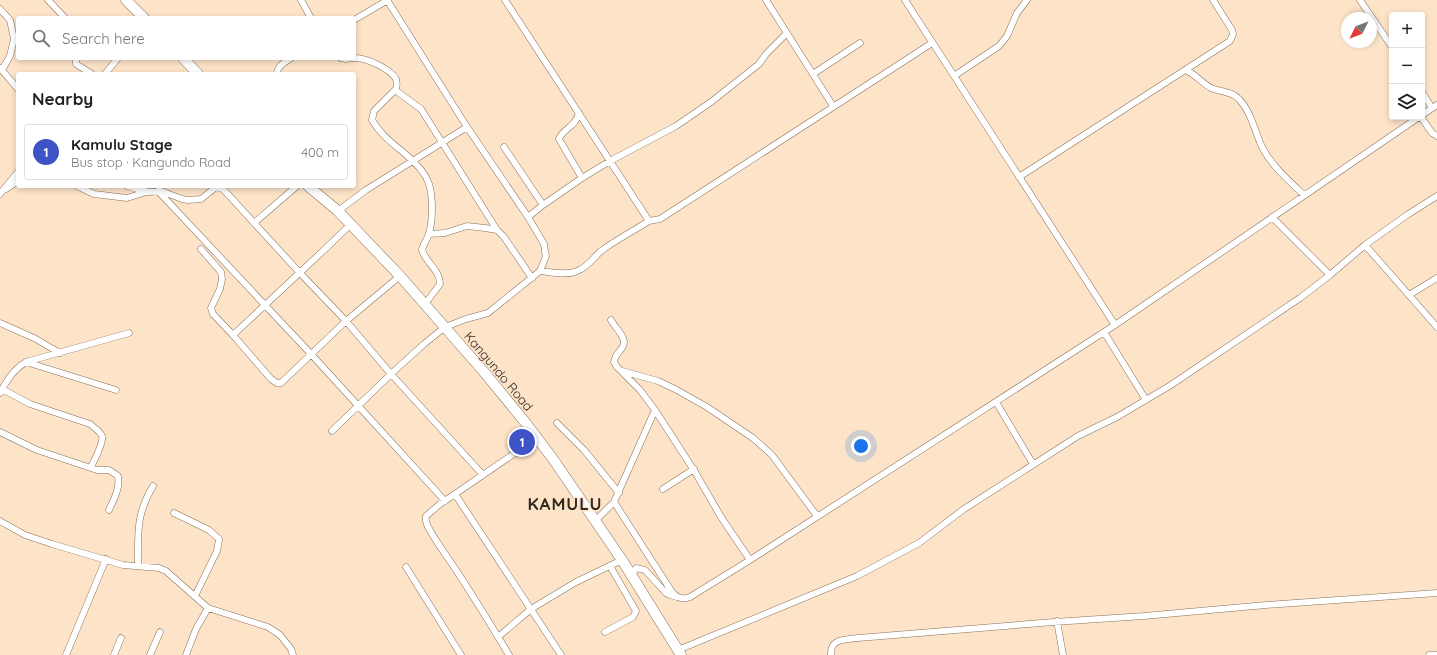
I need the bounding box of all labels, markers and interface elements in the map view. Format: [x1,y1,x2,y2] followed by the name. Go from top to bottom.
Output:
[1341,12,1377,48] north arrow
[1389,12,1425,120] map controls
[1389,12,1425,48] button: +
[16,16,356,60] search box
[30,27,52,49] icon: search
[62,29,145,48] text: Search here
[1389,48,1425,84] button: −
[1389,84,1425,120] button: layers
[32,88,93,109] text: Nearby
[71,135,173,154] text: Kamulu Stage
[43,144,49,160] text: 1
[301,144,339,160] text: 400 m
[71,154,231,170] text: Bus stop · Kangundo Road
[461,328,537,414] street label: Kangundo Road
[509,427,535,457] pin: 1
[851,436,871,456] your location
[527,493,603,514] district label: KAMULU

